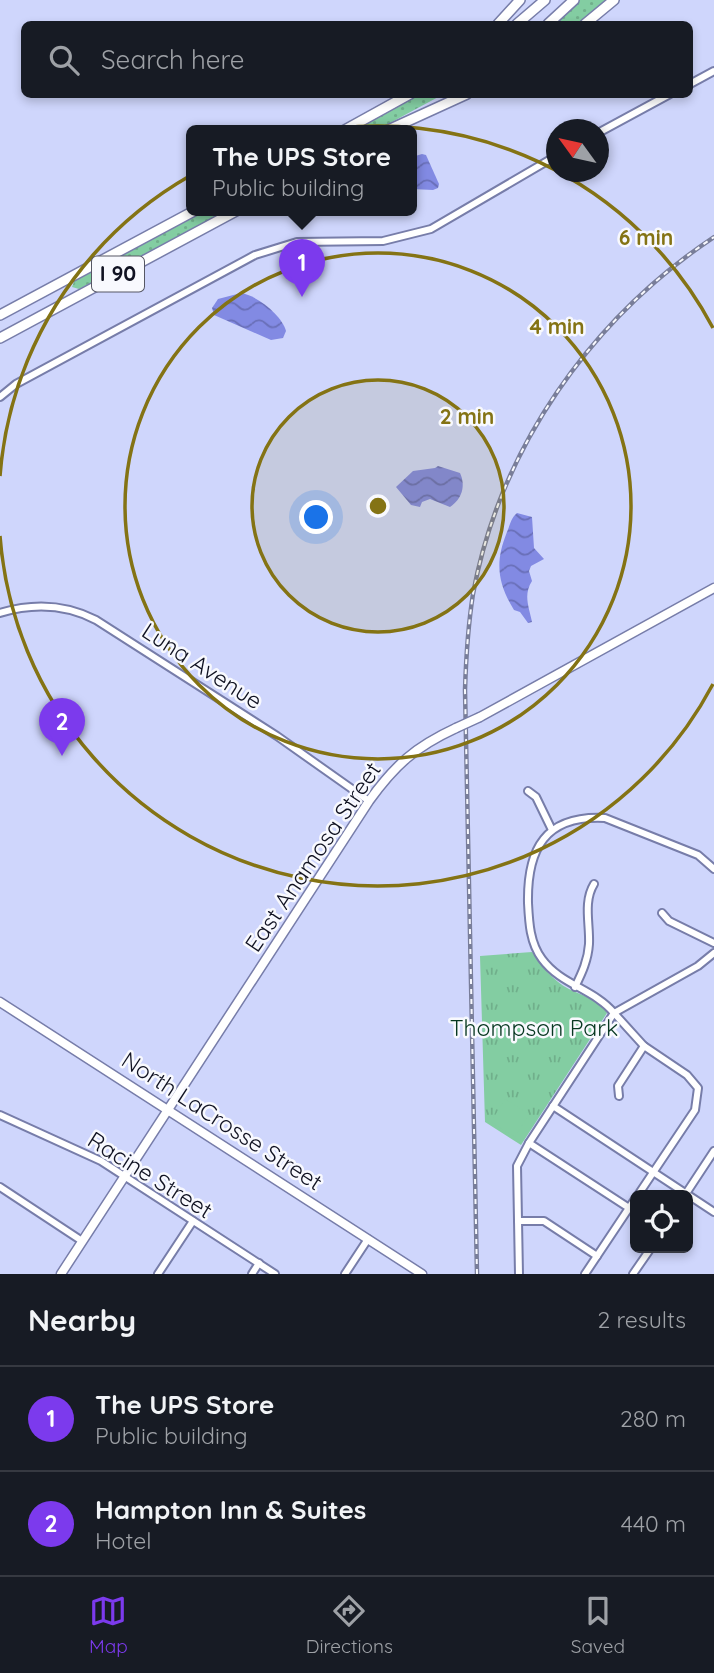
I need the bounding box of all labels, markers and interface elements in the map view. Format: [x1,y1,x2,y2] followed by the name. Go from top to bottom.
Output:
[21,21,693,98] search box
[45,41,83,79] icon: search
[101,43,245,76] text: Search here
[546,119,609,182] north arrow
[186,125,417,216] popup
[212,140,391,173] text: The UPS Store
[212,173,364,202] text: Public building
[619,224,673,250] text: 6 min
[279,239,325,297] pin: 1
[92,256,144,292] road number: I 90
[529,313,585,339] text: 4 min
[440,403,494,429] text: 2 min
[366,494,390,518] centre of rings
[299,500,333,534] your location
[137,616,268,715] street label: Luna Avenue
[39,698,85,756] pin: 2
[238,756,387,957] street label: East Anamosa Street
[450,1013,618,1042] park label: Thompson Park
[117,1045,328,1196] street label: North LaCrosse Street
[82,1125,218,1225] street label: Racine Street
[630,1190,693,1253] map controls
[630,1190,693,1253] button: locate
[28,1301,136,1339] text: Nearby
[597,1305,686,1334] text: 2 results
[95,1388,274,1421] text: The UPS Store
[47,1404,55,1433] text: 1
[620,1404,686,1433] text: 280 m
[95,1421,248,1450] text: Public building
[95,1493,366,1526] text: Hampton Inn & Suites
[44,1509,58,1538] text: 2
[621,1509,686,1538] text: 440 m
[95,1526,151,1555] text: Hotel
[89,1592,128,1658] tab: Map
[306,1592,393,1658] tab: Directions
[571,1592,625,1658] tab: Saved

